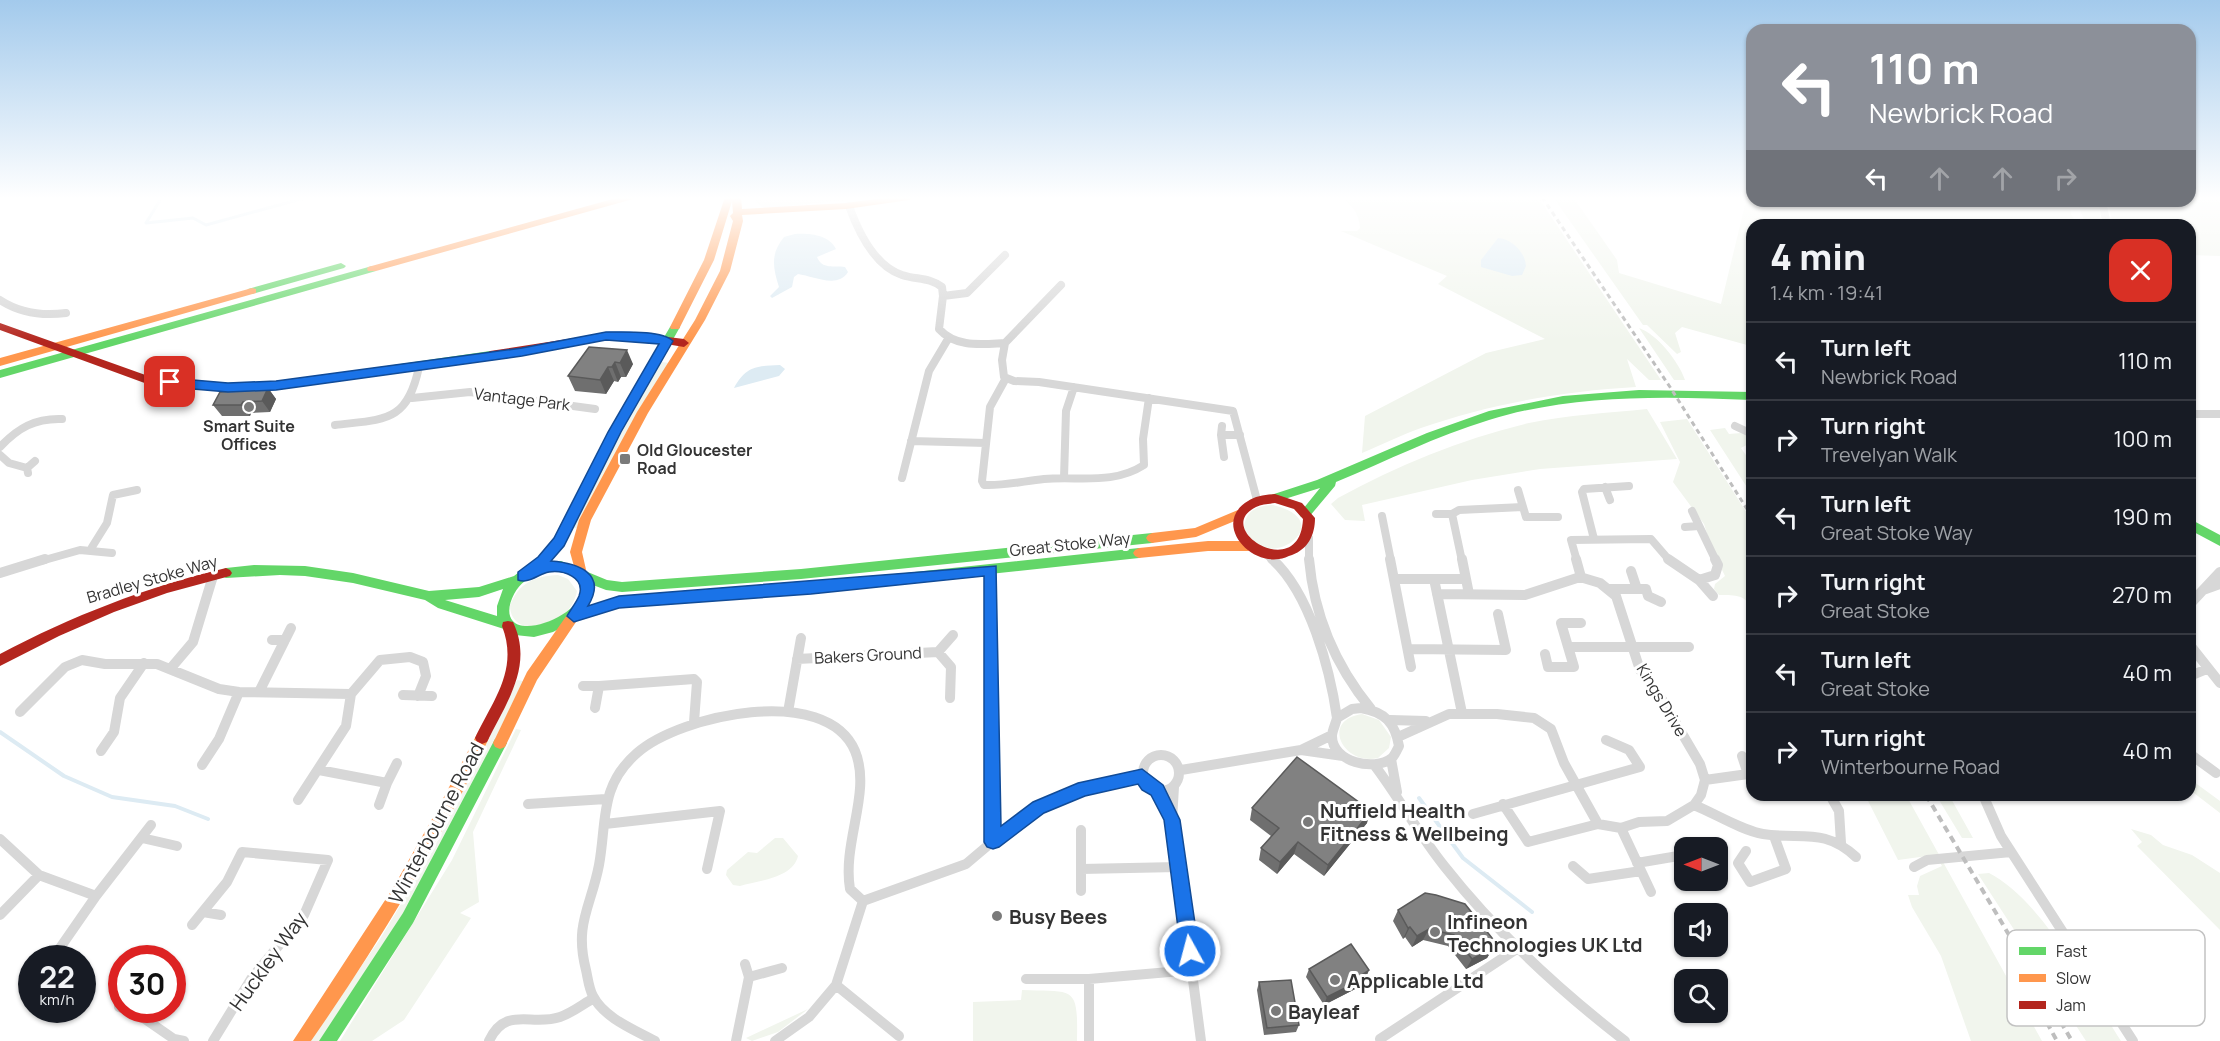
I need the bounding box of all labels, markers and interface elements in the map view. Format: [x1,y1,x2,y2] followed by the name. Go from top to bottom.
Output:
[1869,39,1980,97] text: 110 m
[1770,48,1848,126] icon: left
[1869,94,2053,131] text: Newbrick Road
[1860,162,1893,195] icon: left
[1923,162,1956,195] icon: ahead
[1986,162,2019,195] icon: ahead
[2049,162,2082,195] icon: right
[1770,232,1866,281] text: 4 min
[2109,239,2172,302] button: close
[1770,279,1883,306] text: 1.4 km · 19:41
[1821,333,1911,363] text: Turn left
[1770,345,1803,378] icon: left
[2118,346,2172,376] text: 110 m
[144,356,195,407] pin
[1821,363,1957,390] text: Newbrick Road
[153,365,186,398] icon: arrive
[473,382,572,416] street label: Vantage Park
[242,400,256,414] marker: Smart Suite Offices
[1821,411,1926,441] text: Turn right
[203,415,295,455] place label: Smart Suite Offices
[1770,423,1803,456] icon: right
[2114,424,2172,454] text: 100 m
[637,439,752,479] place label: Old Gloucester Road
[1821,441,1957,468] text: Trevelyan Walk
[618,452,632,466] marker: Old Gloucester Road
[1821,489,1911,519] text: Turn left
[1770,501,1803,534] icon: left
[2113,502,2172,532] text: 190 m
[1821,519,1973,546] text: Great Stoke Way
[1008,527,1132,561] street label: Great Stoke Way
[84,550,220,608] street label: Bradley Stoke Way
[1821,567,1926,597] text: Turn right
[1770,579,1803,612] icon: right
[2112,580,2172,610] text: 270 m
[1821,597,1930,624] text: Great Stoke
[814,641,922,669] street label: Bakers Ground
[1821,645,1911,675] text: Turn left
[1770,657,1803,690] icon: left
[2123,658,2172,688] text: 40 m
[1632,660,1692,740] street label: Kings Drive
[1821,675,1930,702] text: Great Stoke
[1821,723,1926,753] text: Turn right
[1770,735,1803,768] icon: right
[2123,736,2172,766] text: 40 m
[382,738,490,908] street label: Winterbourne Road
[1821,753,2000,780] text: Winterbourne Road
[1320,797,1509,847] place label: Nuffield Health Fitness & Wellbeing
[1301,815,1315,829] marker: Nuffield Health Fitness & Wellbeing
[1674,837,1728,891] north arrow
[1674,837,1728,1023] map controls
[1009,903,1107,930] place label: Busy Bees
[1674,903,1728,957] button: sound
[223,906,313,1016] street label: Huckley Way
[1447,908,1643,958] place label: Infineon Technologies UK Ltd
[990,909,1004,923] marker: Busy Bees
[1158,919,1222,983] position arrow
[1428,925,1442,939] marker: Infineon Technologies UK Ltd
[2007,930,2205,1026] legend
[2056,940,2087,962] text: Fast
[108,945,186,1023] speed limit sign: 30
[39,956,75,997] text: 22
[1347,967,1484,994] place label: Applicable Ltd
[2056,967,2091,989] text: Slow
[1674,969,1728,1023] button: search
[1328,973,1342,987] marker: Applicable Ltd
[40,989,74,1010] text: km/h
[2056,994,2086,1016] text: Jam
[1288,998,1360,1025] place label: Bayleaf
[1269,1004,1283,1018] marker: Bayleaf

